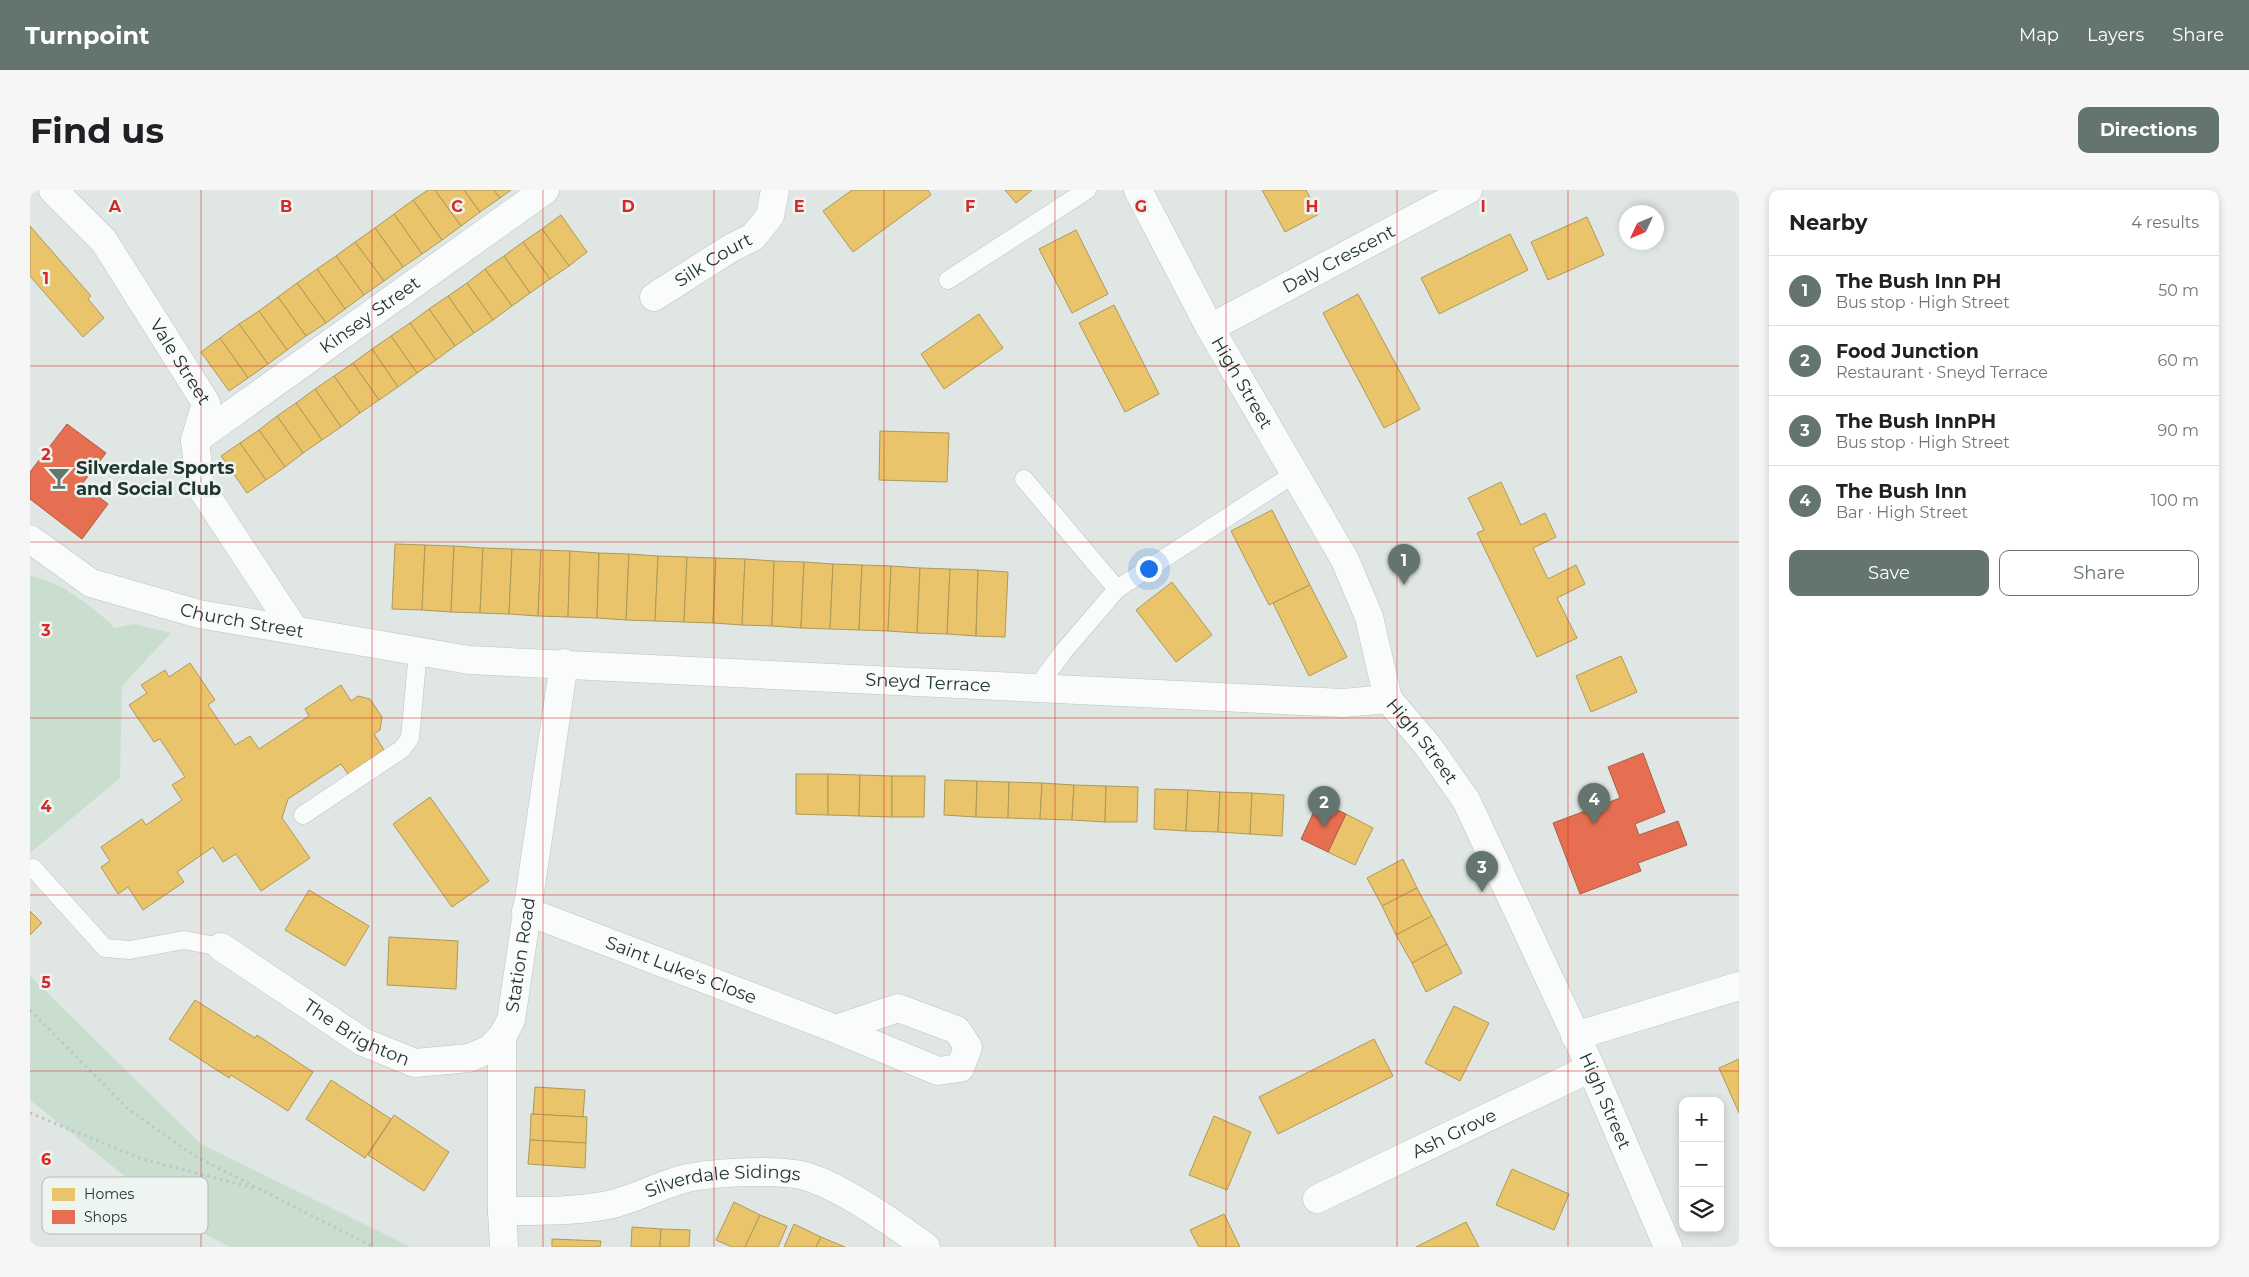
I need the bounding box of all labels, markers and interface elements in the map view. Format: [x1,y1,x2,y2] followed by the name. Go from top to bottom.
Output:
[25,21,149,50] text: Turnpoint
[2019,24,2059,46] text: Map
[2087,24,2144,46] text: Layers
[2172,24,2224,46] text: Share
[2078,107,2219,153] button: Directions
[30,109,164,152] text: Find us
[108,197,122,216] text: A
[280,197,292,216] text: B
[451,197,463,216] text: C
[621,197,635,216] text: D
[794,197,804,216] text: E
[965,197,975,216] text: F
[1135,197,1147,216] text: G
[1306,197,1318,216] text: H
[1480,197,1486,216] text: I
[1619,205,1664,250] north arrow
[1789,210,1868,235] text: Nearby
[2131,213,2199,232] text: 4 results
[1279,220,1399,298] street label: Daly Crescent
[671,228,756,292] street label: Silk Court
[43,269,49,288] text: 1
[1836,270,2001,293] text: The Bush Inn PH
[315,272,424,358] street label: Kinsey Street
[1802,281,1808,300] text: 1
[2158,281,2199,300] text: 50 m
[1836,293,2010,312] text: Bus stop · High Street
[145,315,215,409] street label: Vale Street
[1206,333,1277,433] street label: High Street
[1836,340,1979,363] text: Food Junction
[1800,351,1810,370] text: 2
[2157,351,2199,370] text: 60 m
[1836,363,2048,382] text: Restaurant · Sneyd Terrace
[1836,410,1996,433] text: The Bush InnPH
[1800,421,1810,440] text: 3
[2157,421,2199,440] text: 90 m
[1836,433,2010,452] text: Bus stop · High Street
[41,445,51,464] text: 2
[76,457,235,500] place label: Silverdale Sports and Social Club
[46,465,72,491] bar icon: Silverdale Sports and Social Club
[1836,480,1967,503] text: The Bush Inn
[1799,491,1811,510] text: 4
[2151,491,2199,510] text: 100 m
[1836,503,1968,522] text: Bar · High Street
[1388,544,1420,585] pin: 1
[1789,550,1989,596] button: Save
[1999,550,2199,596] button: Share
[1136,556,1162,582] your location
[177,598,305,643] street label: Church Street
[40,621,51,640] text: 3
[865,669,991,697] street label: Sneyd Terrace
[1381,694,1462,788] street label: High Street
[1578,783,1610,824] pin: 4
[1308,786,1340,827] pin: 2
[40,797,52,816] text: 4
[1466,851,1498,892] pin: 3
[501,896,540,1014] street label: Station Road
[603,931,760,1009] street label: Saint Luke's Close
[41,973,51,992] text: 5
[299,994,413,1071] street label: The Brighton
[1574,1049,1636,1153] street label: High Street
[1679,1097,1724,1232] map controls
[1679,1097,1724,1142] button: +
[1408,1104,1500,1163] street label: Ash Grove
[1679,1142,1724,1187] button: −
[41,1150,51,1169] text: 6
[642,1161,802,1203] street label: Silverdale Sidings
[42,1177,208,1234] legend
[84,1185,134,1203] text: Homes
[1679,1187,1724,1232] button: layers
[84,1208,127,1226] text: Shops

